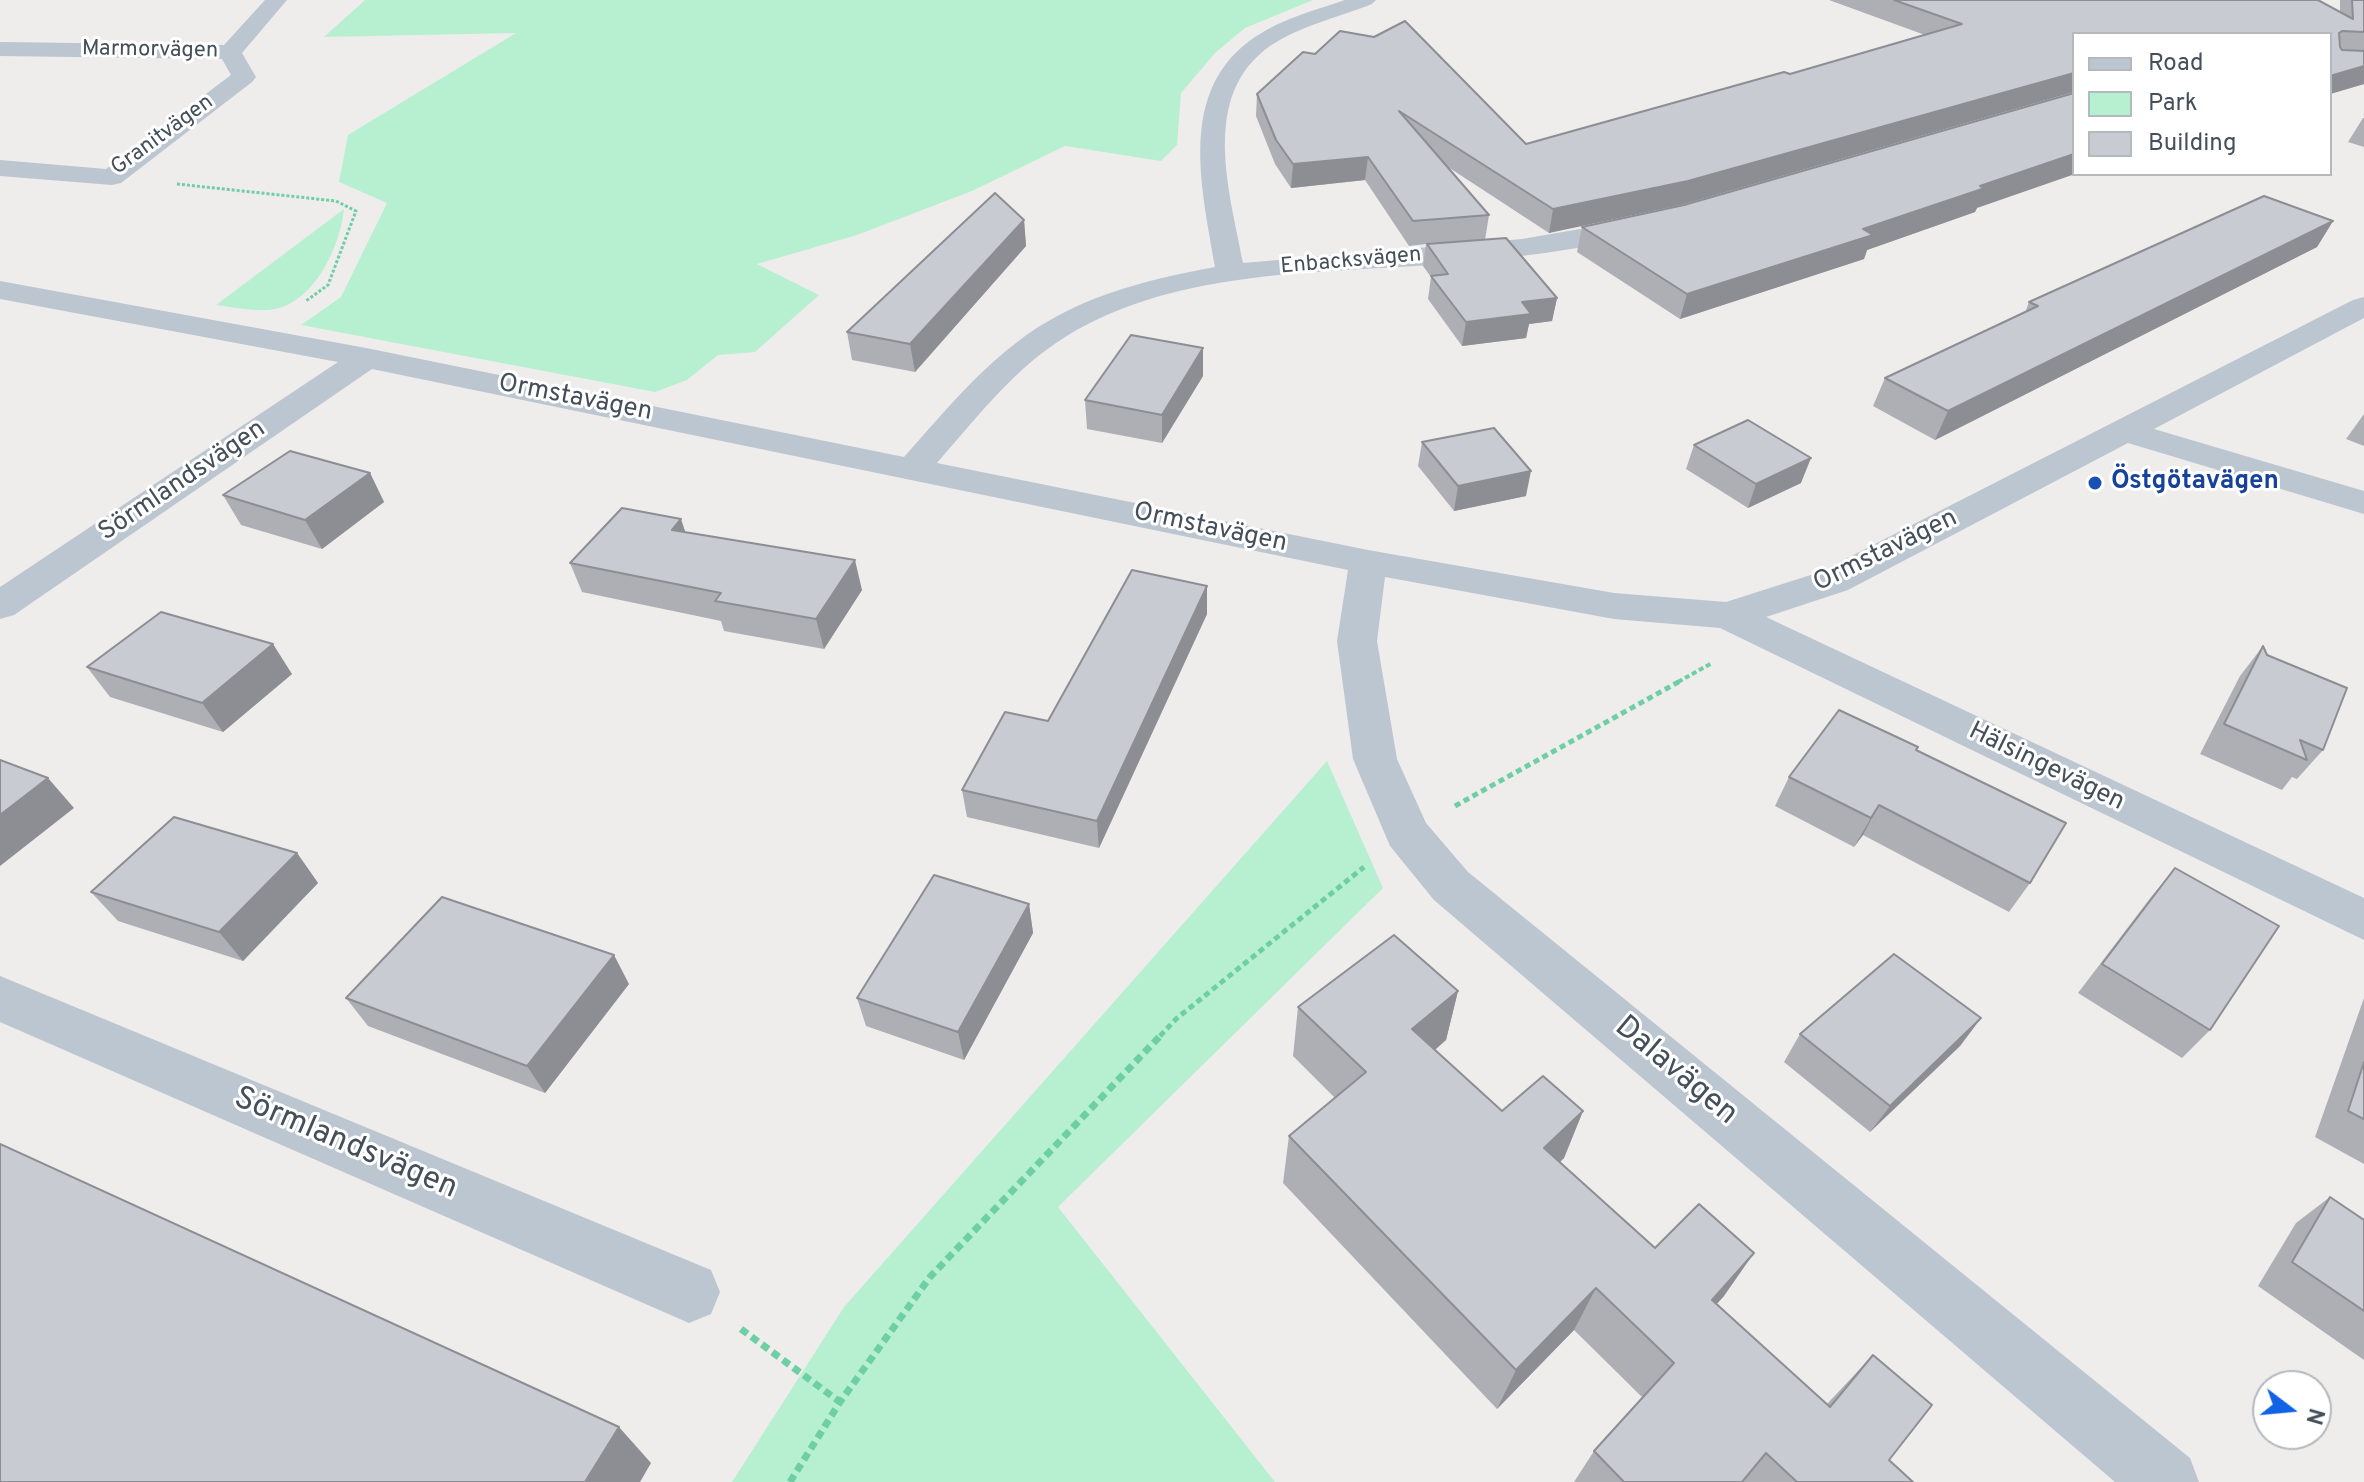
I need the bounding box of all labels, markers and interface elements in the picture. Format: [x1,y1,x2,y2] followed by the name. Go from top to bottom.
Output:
[2072,32,2332,176] legend
[82,37,218,65] street label: Marmorvägen
[2148,49,2204,79] text: Road
[2148,89,2198,119] text: Park
[107,90,219,182] street label: Granitvägen
[2148,129,2237,159] text: Building
[1279,243,1423,281] street label: Enbacksvägen
[495,369,655,429] street label: Ormstavägen
[94,415,272,549] street label: Sörmlandsvägen
[2111,467,2279,499] place label: Östgötavägen
[2086,474,2104,492] marker: Östgötavägen
[1130,498,1290,560] street label: Ormstavägen
[1809,504,1963,600] street label: Ormstavägen
[1963,717,2129,819] street label: Hälsingevägen
[1606,1009,1744,1135] street label: Dalavägen
[227,1081,463,1209] street label: Sörmlandsvägen
[2252,1370,2332,1450] north arrow
[2298,1405,2329,1428] text: N

